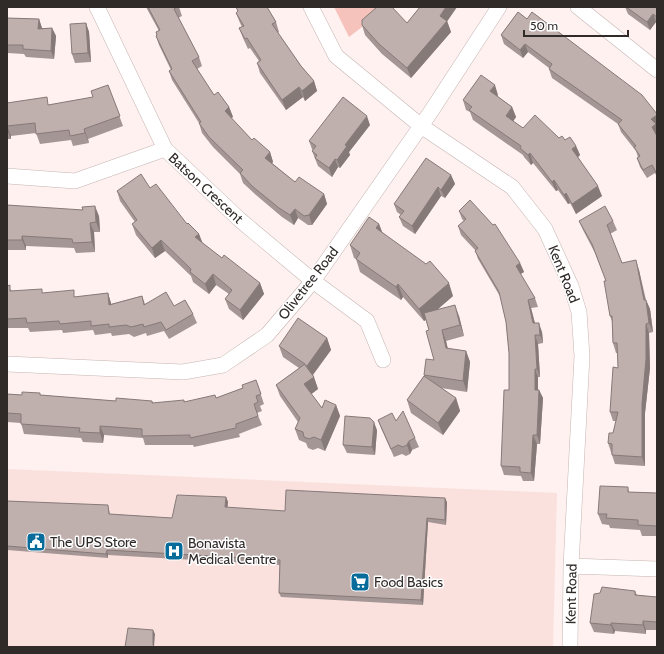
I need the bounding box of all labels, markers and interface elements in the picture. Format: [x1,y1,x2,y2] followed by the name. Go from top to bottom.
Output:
[524,12,628,38] scale bar
[530,18,558,33] text: 50 m
[165,149,247,227] street label: Batson Crescent
[274,243,342,323] street label: Olivetree Road
[544,243,584,305] street label: Kent Road
[25,531,47,553] public building icon: The UPS Store
[50,533,137,551] place label: The UPS Store
[188,534,276,568] place label: Bonavista Medical Centre
[163,540,185,562] hospital icon: Bonavista Medical Centre
[561,564,581,624] street label: Kent Road
[349,571,371,593] supermarket icon: Food Basics
[374,573,443,591] place label: Food Basics

